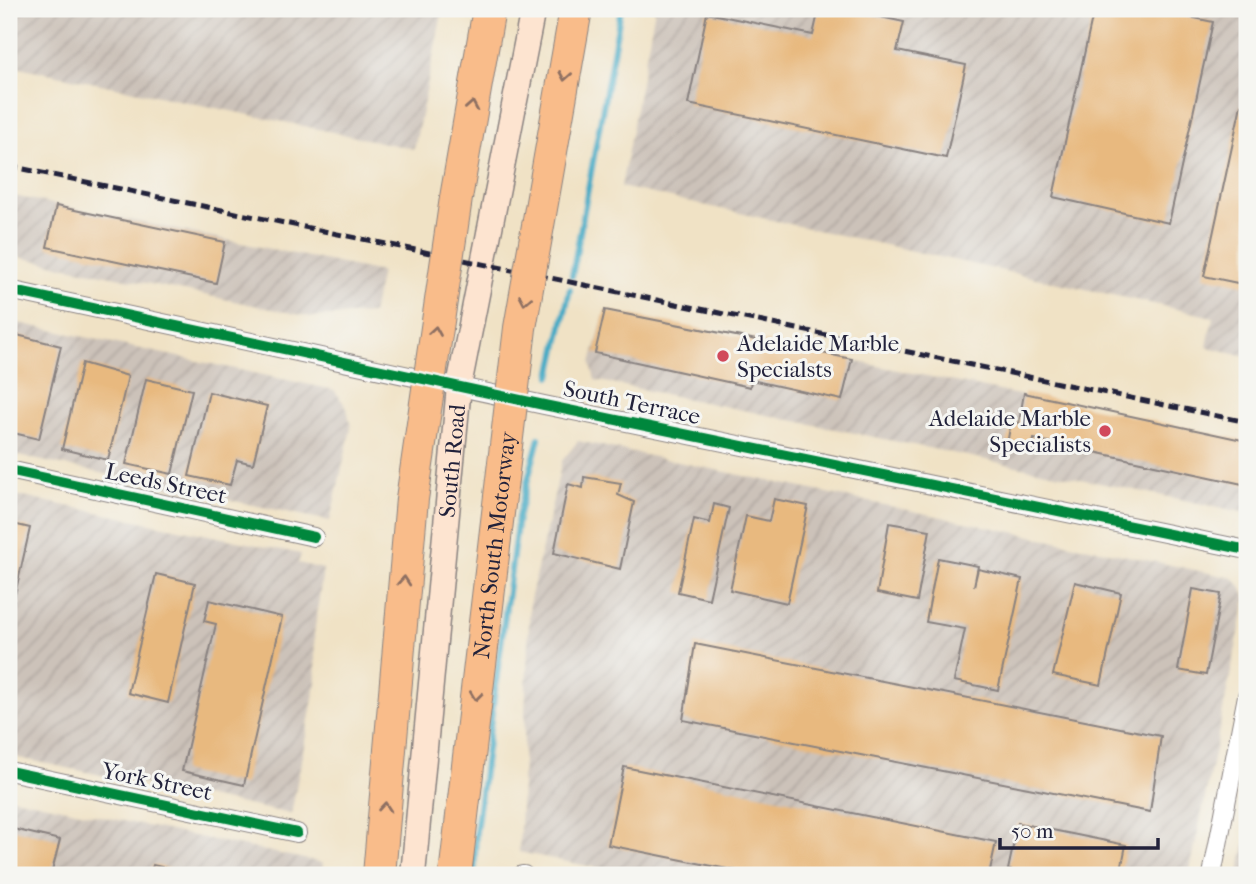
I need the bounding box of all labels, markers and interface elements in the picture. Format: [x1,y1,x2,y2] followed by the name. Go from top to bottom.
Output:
[558,70,573,82] one-way arrow
[464,100,479,112] one-way arrow
[518,294,533,306] one-way arrow
[427,325,442,336] one-way arrow
[736,330,899,383] place label: Adelaide Marble Specialsts
[715,348,731,364] marker: Adelaide Marble Specialsts
[561,375,703,430] street label: South Terrace
[434,403,471,519] street label: South Road
[928,405,1091,458] place label: Adelaide Marble Specialists
[1097,423,1113,439] marker: Adelaide Marble Specialists
[468,430,522,660] street label: North South Motorway
[103,457,229,510] street label: Leeds Street
[396,575,411,586] one-way arrow
[469,690,484,702] one-way arrow
[98,756,215,806] street label: York Street
[377,801,392,812] one-way arrow
[1000,807,1158,851] scale bar
[1011,819,1054,843] text: 50 m

